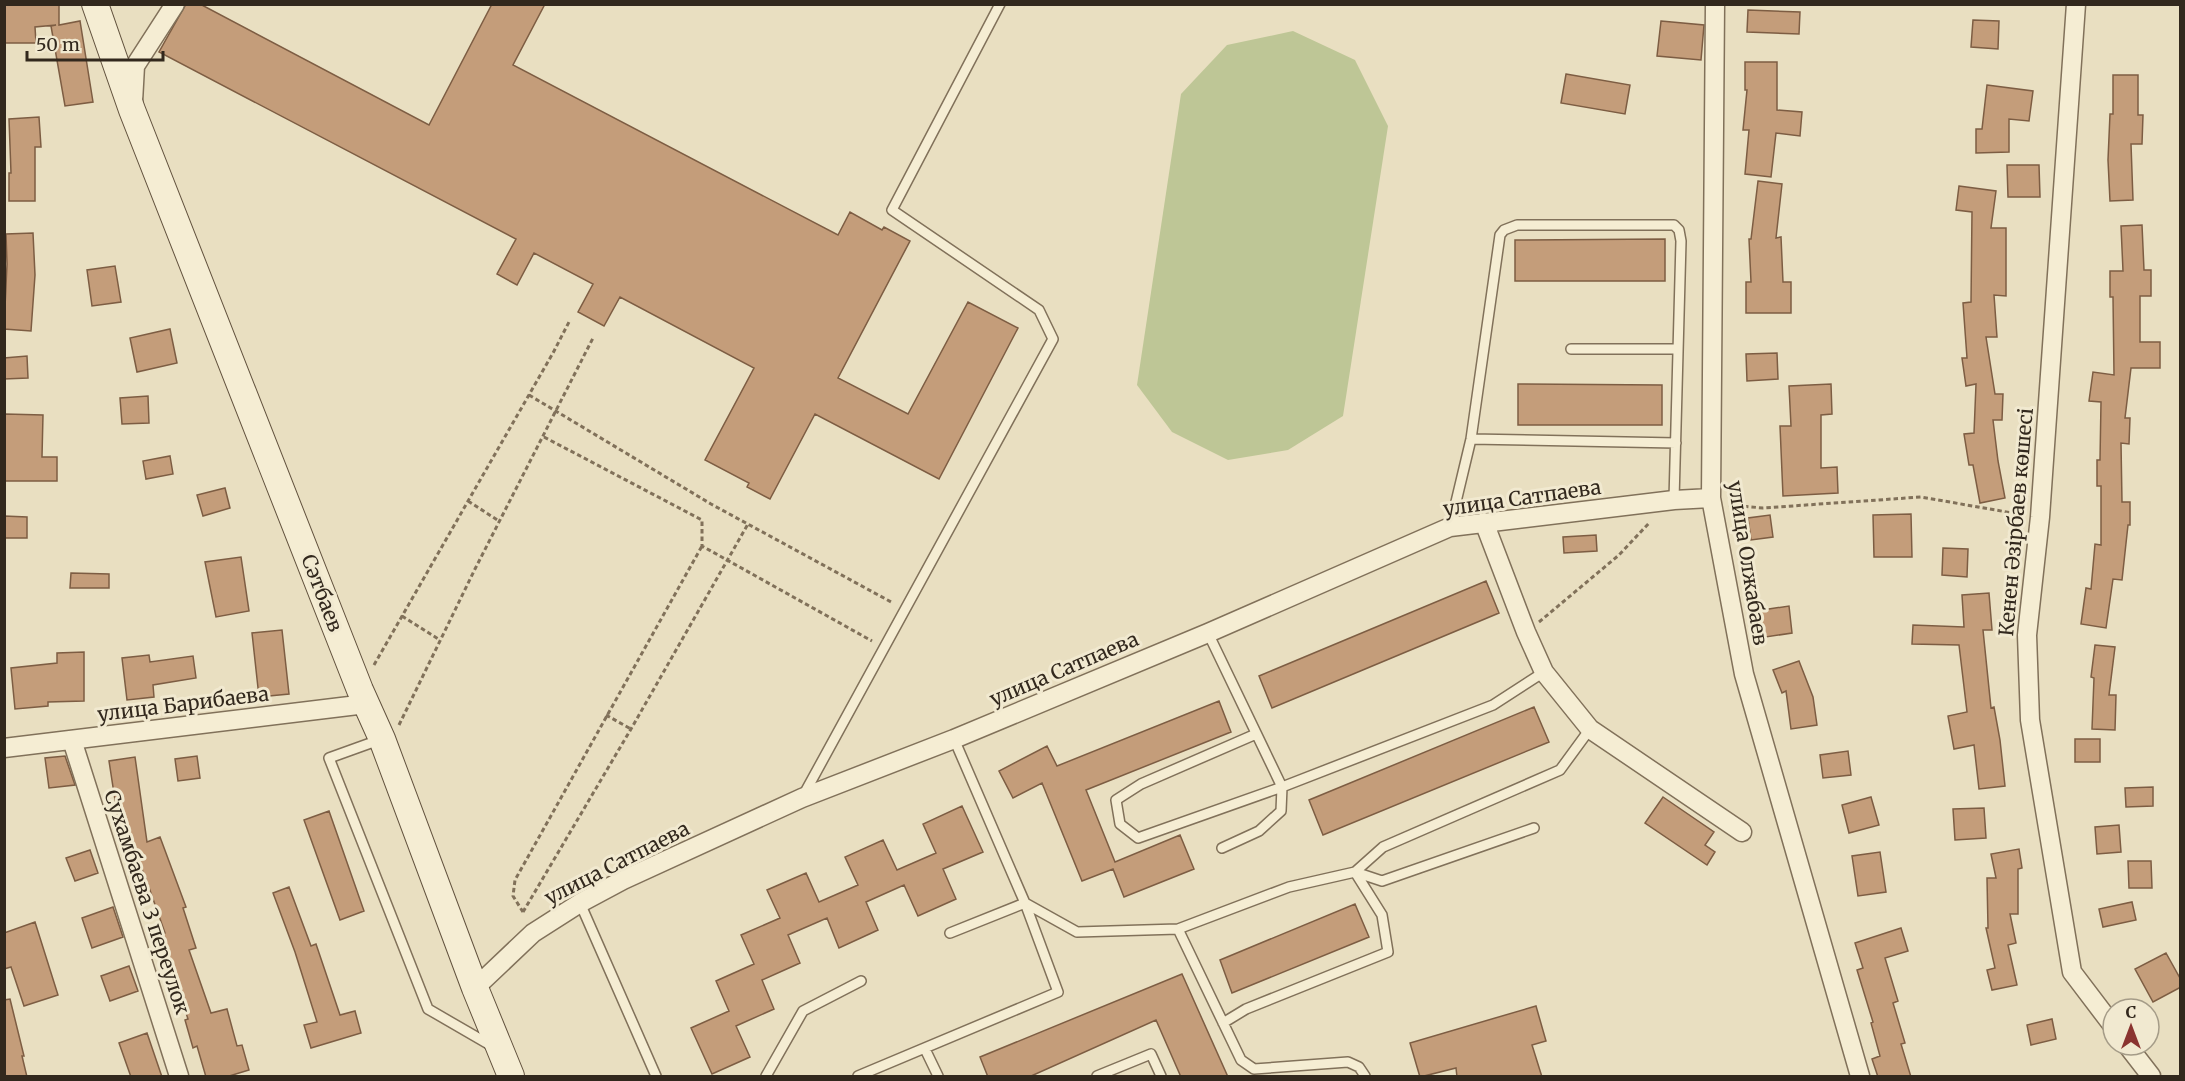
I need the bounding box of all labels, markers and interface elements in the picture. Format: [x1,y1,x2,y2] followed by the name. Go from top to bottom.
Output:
[27,24,164,62] scale bar
[36,33,80,56] text: 50 m
[1993,407,2038,637] street label: Кенен Әзірбаев көшесі
[1441,474,1603,521] street label: улица Сатпаева
[1723,479,1774,647] street label: улица Олжабаев
[296,551,349,635] street label: Сәтбаев
[986,626,1142,711] street label: улица Сатпаева
[96,681,270,726] street label: улица Барибаева
[99,786,196,1018] street label: Сухамбаева 3 переулок
[540,815,694,910] street label: улица Сатпаева
[2101,997,2161,1057] north arrow
[2126,1002,2136,1022] text: С

